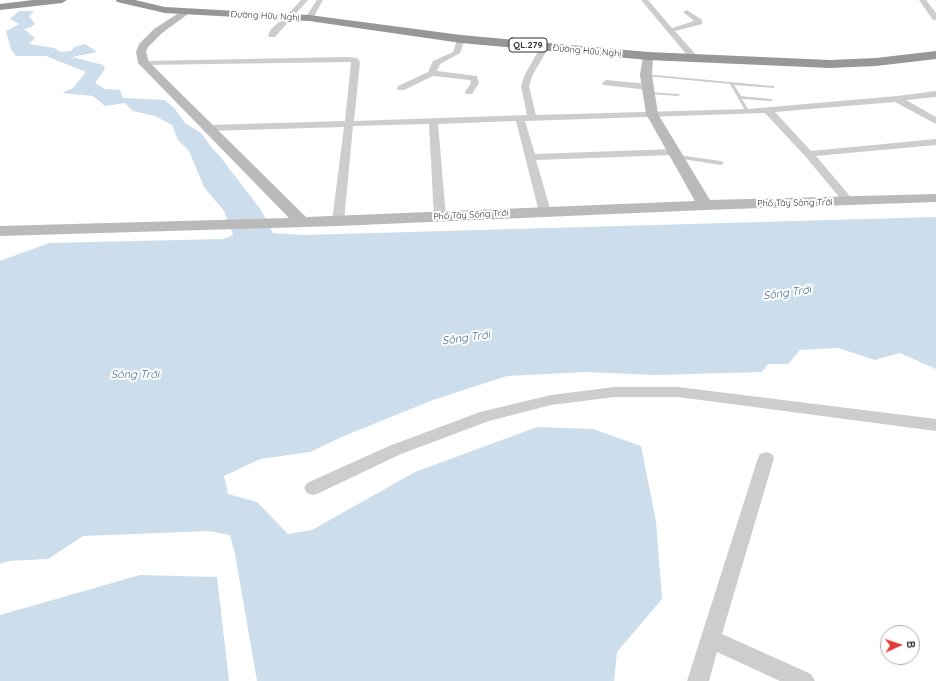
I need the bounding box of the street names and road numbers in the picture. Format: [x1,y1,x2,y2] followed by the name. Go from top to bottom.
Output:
[230,9,300,23] street label: Đường Hữu Nghị
[509,38,547,52] road number: QL.279
[552,43,622,59] street label: Đường Hữu Nghị
[757,197,833,209] street label: Phố Tây Sông Trới
[433,208,509,222] street label: Phố Tây Sông Trới

